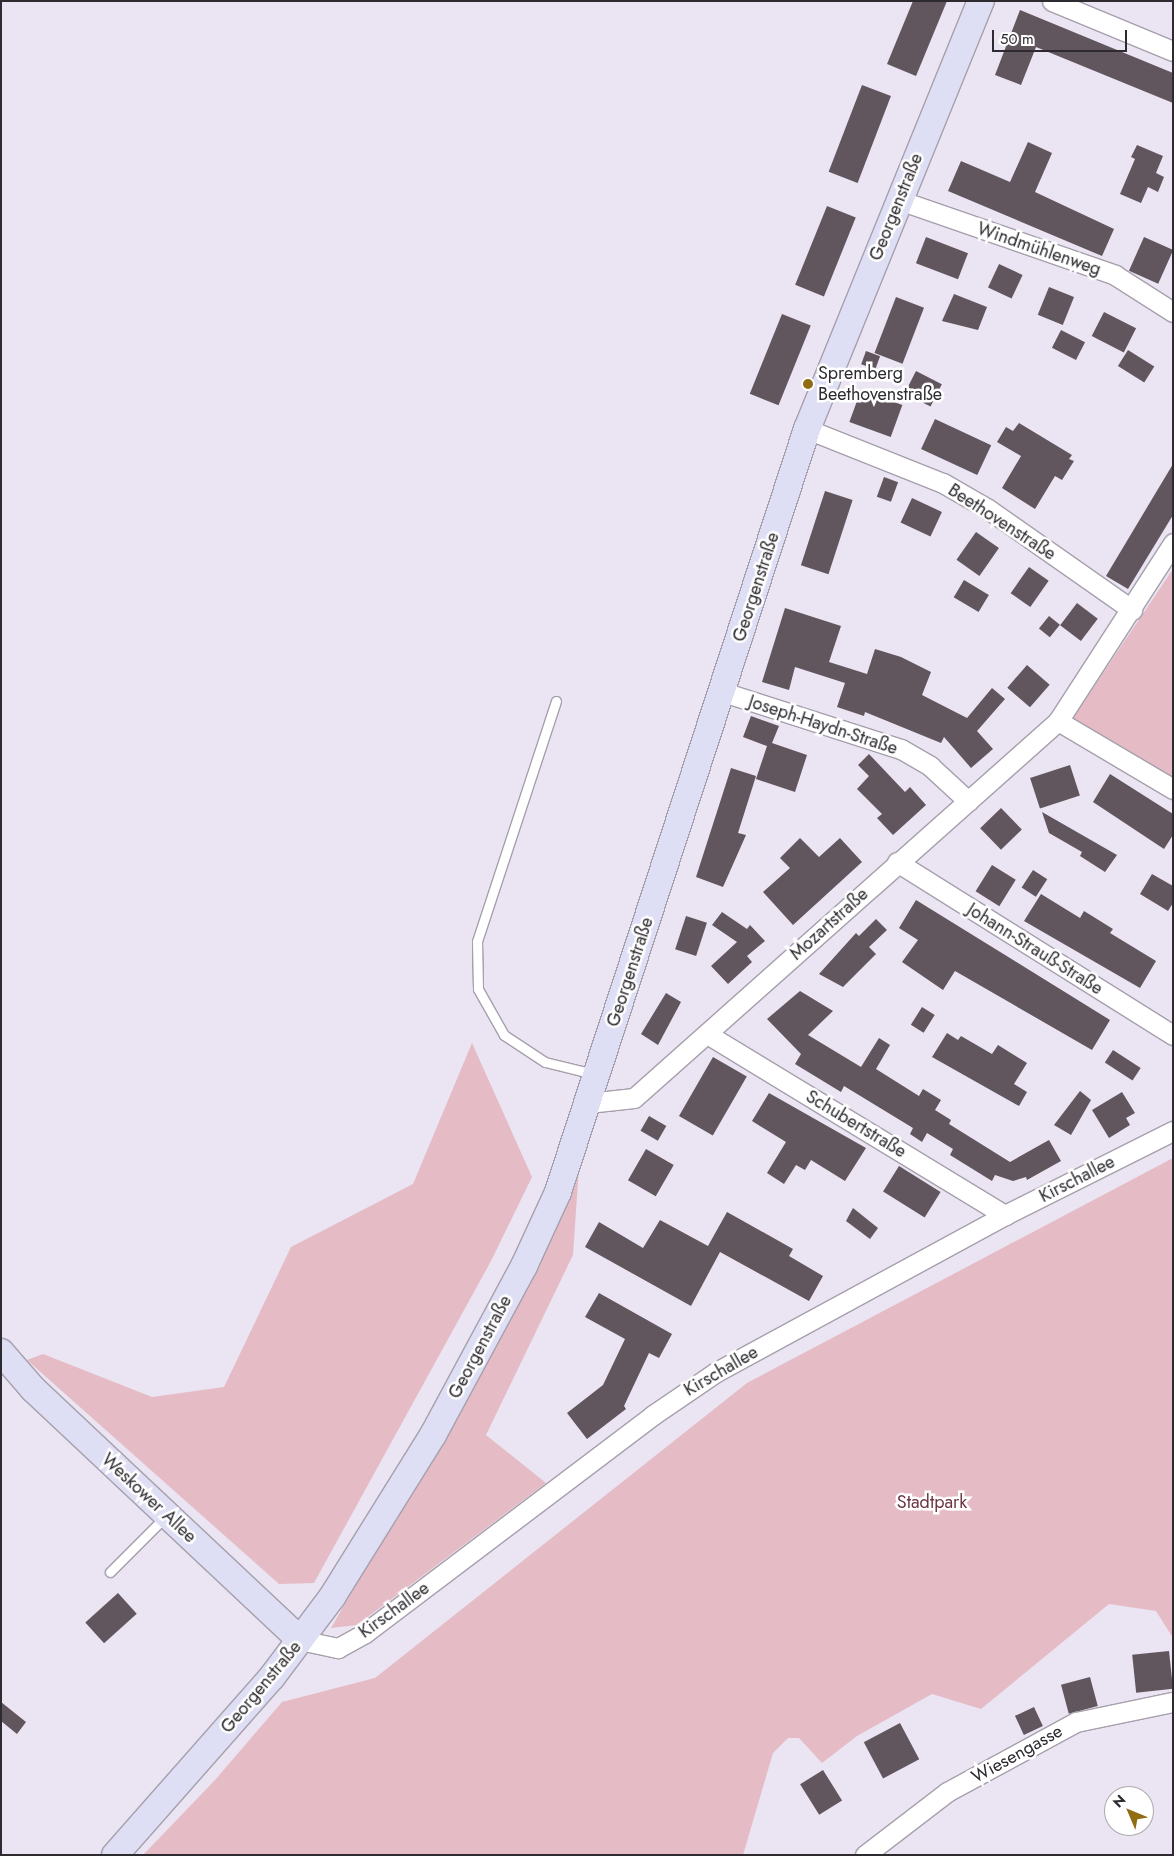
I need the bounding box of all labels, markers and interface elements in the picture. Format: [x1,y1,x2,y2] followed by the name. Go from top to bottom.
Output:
[994,20,1129,52] scale bar
[1000,28,1034,50] text: 50 m
[865,150,927,264] street label: Georgenstraße
[974,218,1104,280] street label: Windmühlenweg
[818,363,942,406] place label: Spremberg Beethovenstraße
[802,378,814,390] marker: Spremberg Beethovenstraße
[944,479,1060,565] street label: Beethovenstraße
[728,530,784,644] street label: Georgenstraße
[746,691,900,759] street label: Joseph-Haydn-Straße
[786,883,872,965] street label: Mozartstraße
[963,899,1107,999] street label: Johann-Strauß-Straße
[602,915,658,1029] street label: Georgenstraße
[802,1086,910,1162] street label: Schubertstraße
[1036,1151,1118,1207] street label: Kirschallee
[444,1292,516,1402] street label: Georgenstraße
[680,1341,762,1401] street label: Kirschallee
[97,1449,201,1547] street label: Weskower Allee
[897,1491,967,1513] park label: Stadtpark
[355,1577,433,1643] street label: Kirschallee
[216,1636,306,1738] street label: Georgenstraße
[968,1720,1066,1788] street label: Wiesengasse
[1104,1786,1154,1836] north arrow
[1108,1790,1130,1812] text: N

